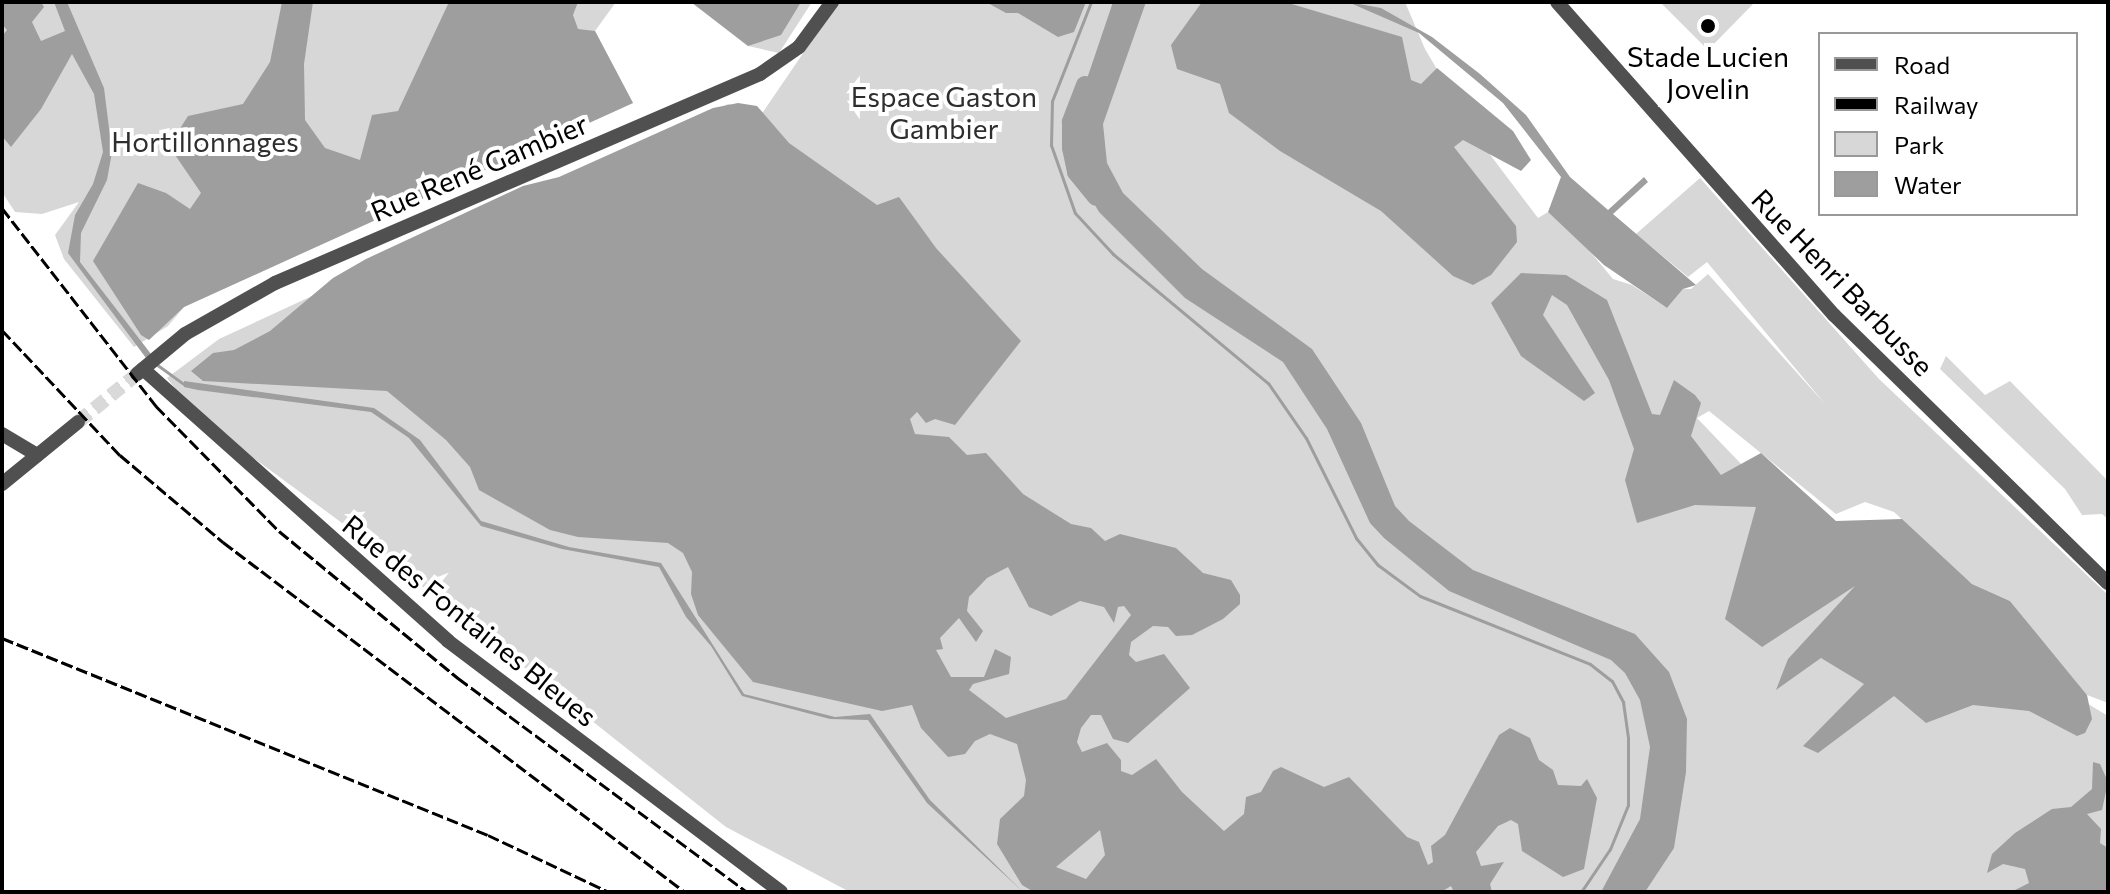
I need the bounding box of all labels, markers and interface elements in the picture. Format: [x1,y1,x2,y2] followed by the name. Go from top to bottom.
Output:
[1699,17,1717,35] marker: Stade Lucien Jovelin
[1818,32,2078,216] legend
[1627,39,1789,105] place label: Stade Lucien Jovelin
[1894,50,1950,79] text: Road
[851,79,1037,145] park label: Espace Gaston Gambier
[1894,90,1979,119] text: Railway
[365,106,593,228] street label: Rue René Gambier
[111,124,299,158] park label: Hortillonnages
[1894,130,1944,159] text: Park
[1894,170,1962,199] text: Water
[1745,182,1941,382] street label: Rue Henri Barbusse
[336,507,604,733] street label: Rue des Fontaines Bleues

